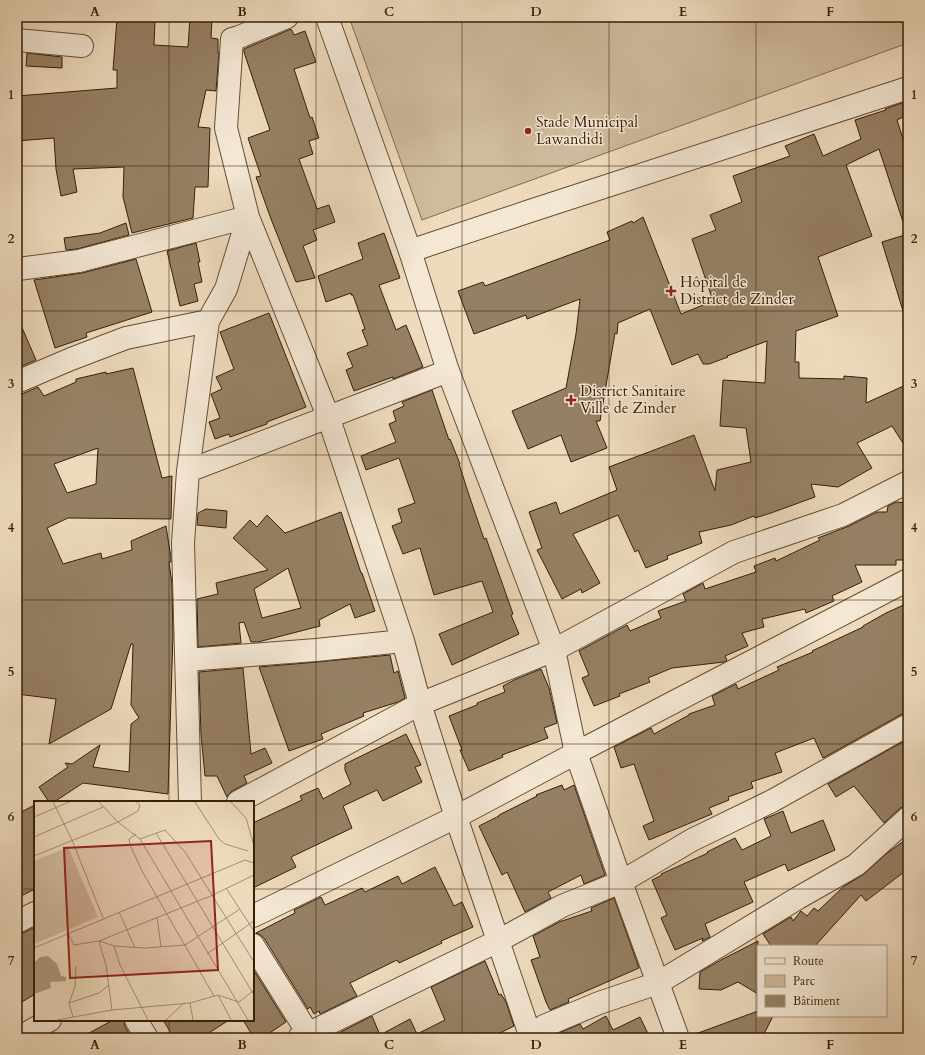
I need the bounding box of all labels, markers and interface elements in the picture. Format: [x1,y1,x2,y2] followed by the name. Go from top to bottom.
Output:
[90,3,100,21] text: A
[237,3,247,21] text: B
[384,3,394,21] text: C
[530,3,542,21] text: D
[679,3,687,21] text: E
[826,3,834,21] text: F
[8,86,14,104] text: 1
[911,86,917,104] text: 1
[536,112,638,149] place label: Stade Municipal Lawandidi
[523,126,533,136] marker: Stade Municipal Lawandidi
[8,230,15,248] text: 2
[911,230,918,248] text: 2
[680,272,795,309] place label: Hôpital de District de Zinder
[665,285,677,297] marker: Hôpital de District de Zinder
[8,375,15,393] text: 3
[911,375,918,393] text: 3
[580,381,686,418] place label: District Sanitaire Ville de Zinder
[565,394,577,406] marker: District Sanitaire Ville de Zinder
[8,519,15,537] text: 4
[911,519,918,537] text: 4
[8,663,14,681] text: 5
[911,663,917,681] text: 5
[34,801,254,1021] inset map
[8,808,15,826] text: 6
[911,808,918,826] text: 6
[757,945,887,1017] legend
[8,952,15,970] text: 7
[911,952,918,970] text: 7
[793,953,824,969] text: Route
[793,973,816,989] text: Parc
[793,993,840,1009] text: Bâtiment
[90,1036,100,1054] text: A
[237,1036,247,1054] text: B
[384,1036,394,1054] text: C
[530,1036,542,1054] text: D
[679,1036,687,1054] text: E
[826,1036,834,1054] text: F

